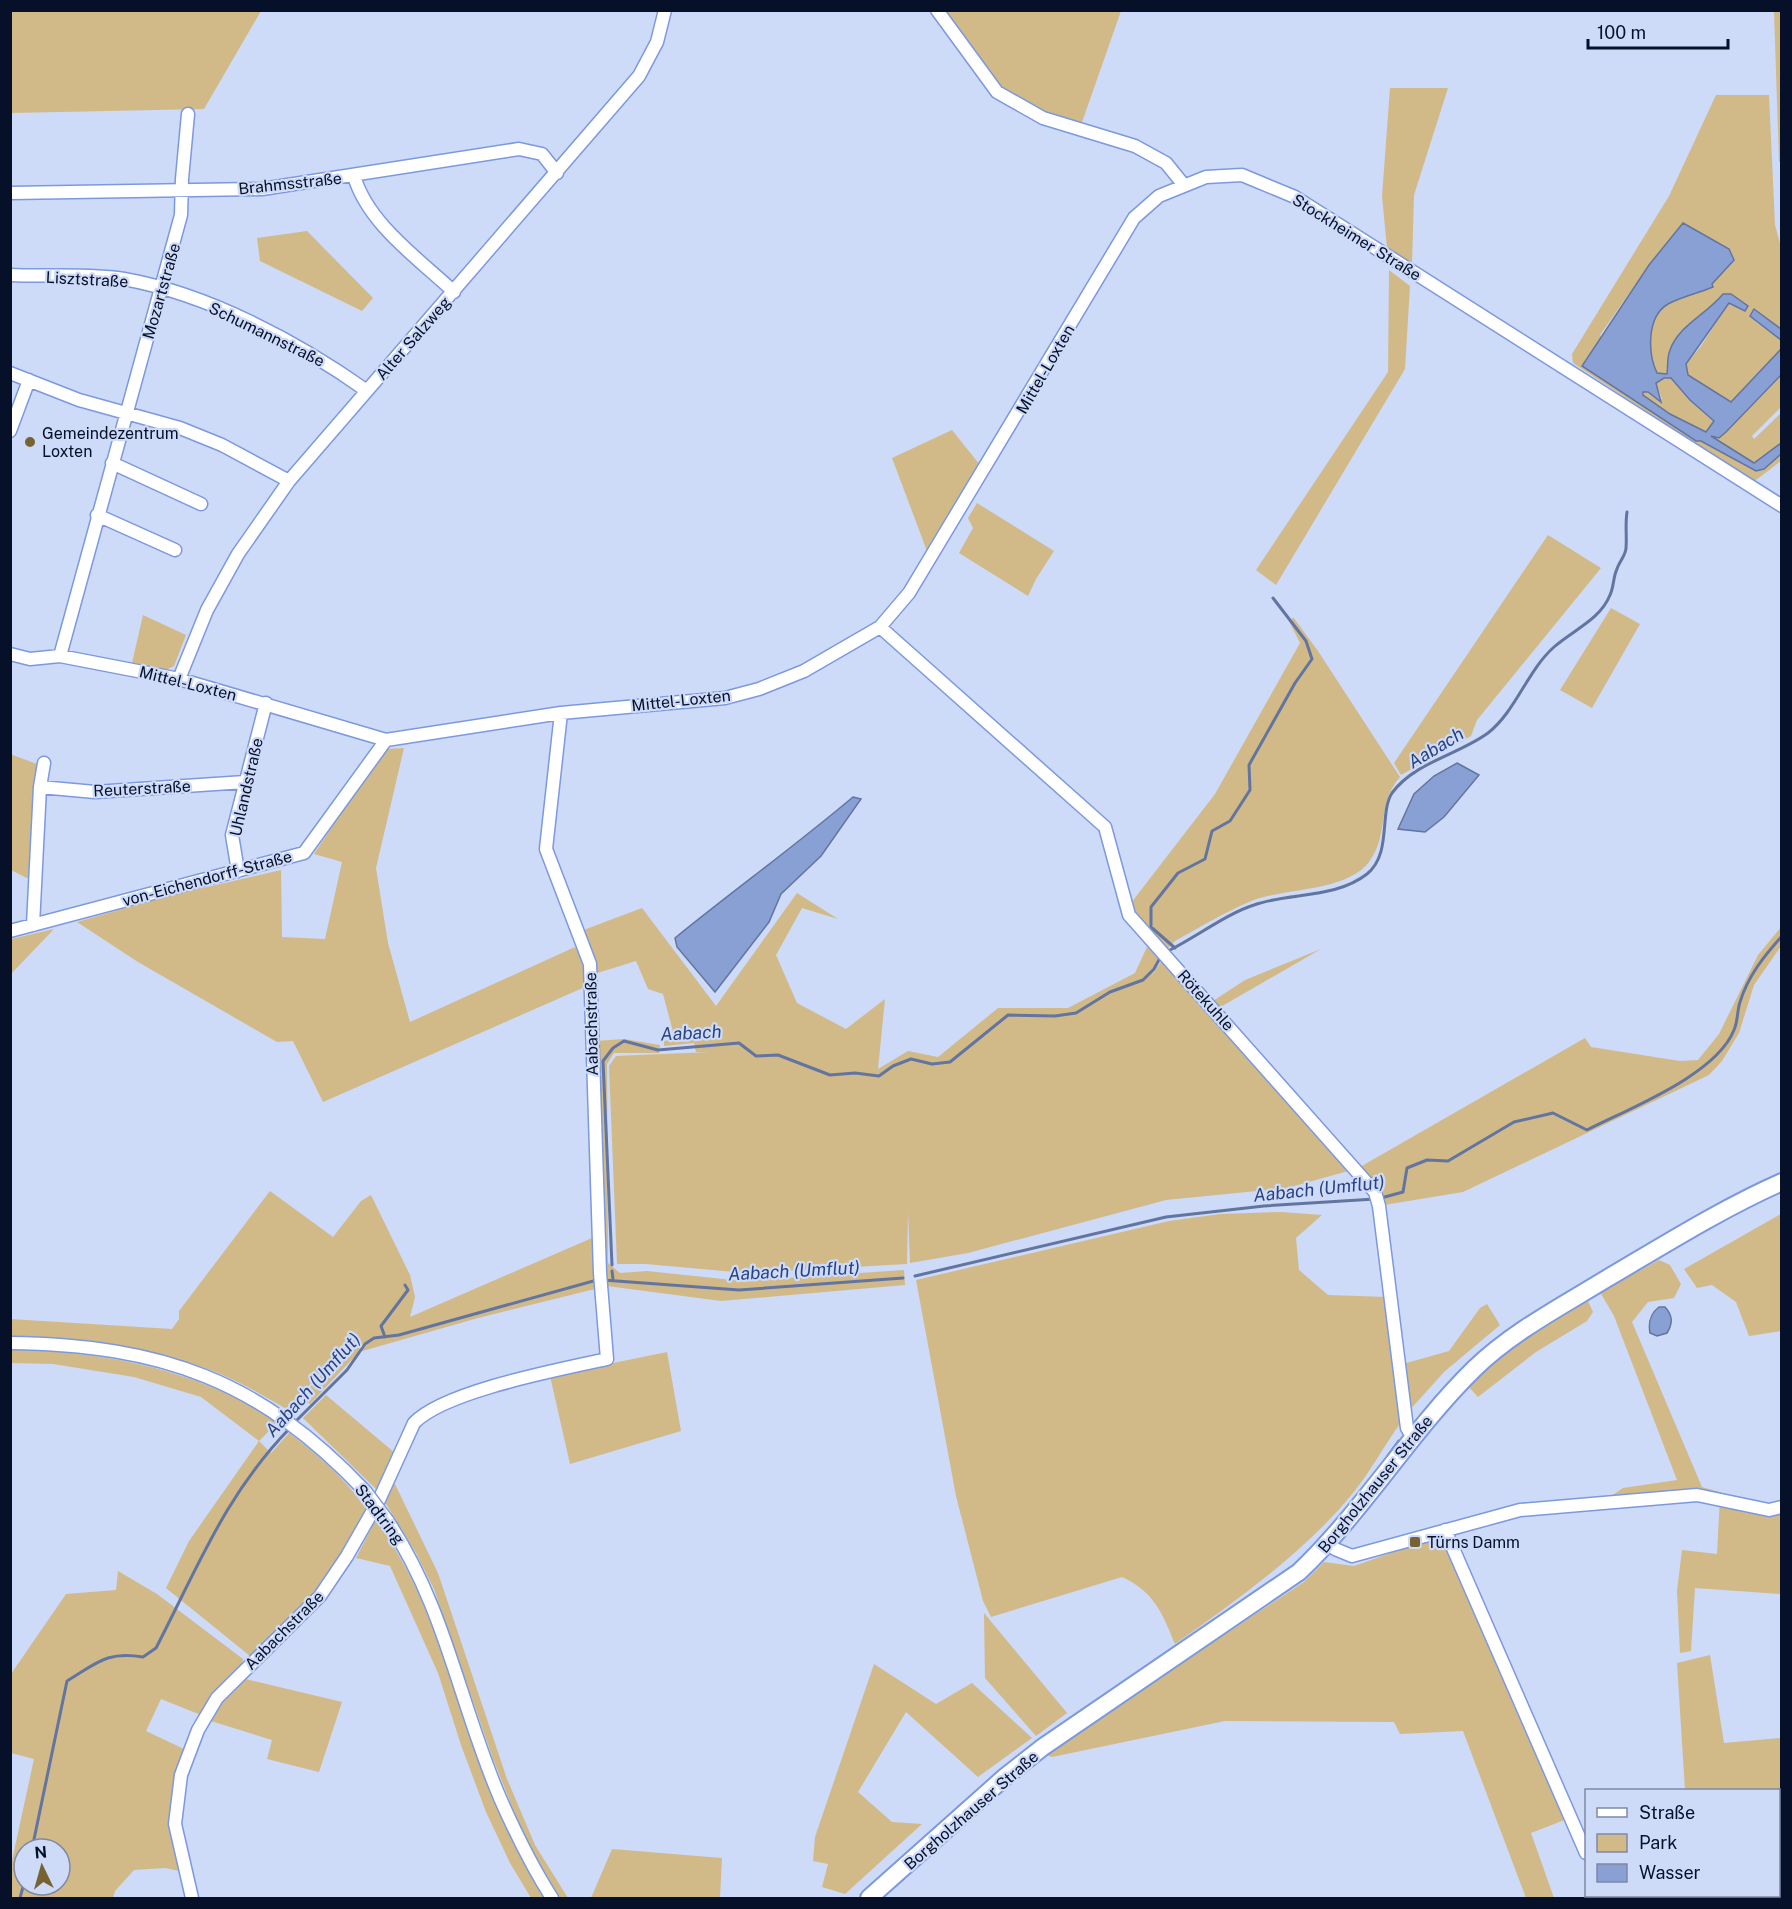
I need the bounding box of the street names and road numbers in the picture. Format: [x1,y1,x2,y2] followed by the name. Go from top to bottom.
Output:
[237,169,343,198] street label: Brahmsstraße
[1289,190,1425,285] street label: Stockheimer Straße
[139,241,184,341] street label: Mozartstraße
[45,268,129,291] street label: Lisztstraße
[372,293,455,384] street label: Alter Salzweg
[206,298,328,371] street label: Schumannstraße
[1012,321,1079,417] street label: Mittel-Loxten
[137,662,239,705] street label: Mittel-Loxten
[631,686,732,715] street label: Mittel-Loxten
[226,736,267,838] street label: Uhlandstraße
[93,776,191,801] street label: Reuterstraße
[120,847,294,910] street label: von-Eichendorff-Straße
[1173,966,1238,1035] street label: Rötekuhle
[581,972,602,1076] street label: Aabachstraße
[1314,1412,1437,1557] street label: Borgholzhauser Straße
[351,1480,408,1548] street label: Stadtring
[241,1587,328,1674] street label: Aabachstraße
[900,1747,1042,1874] street label: Borgholzhauser Straße

